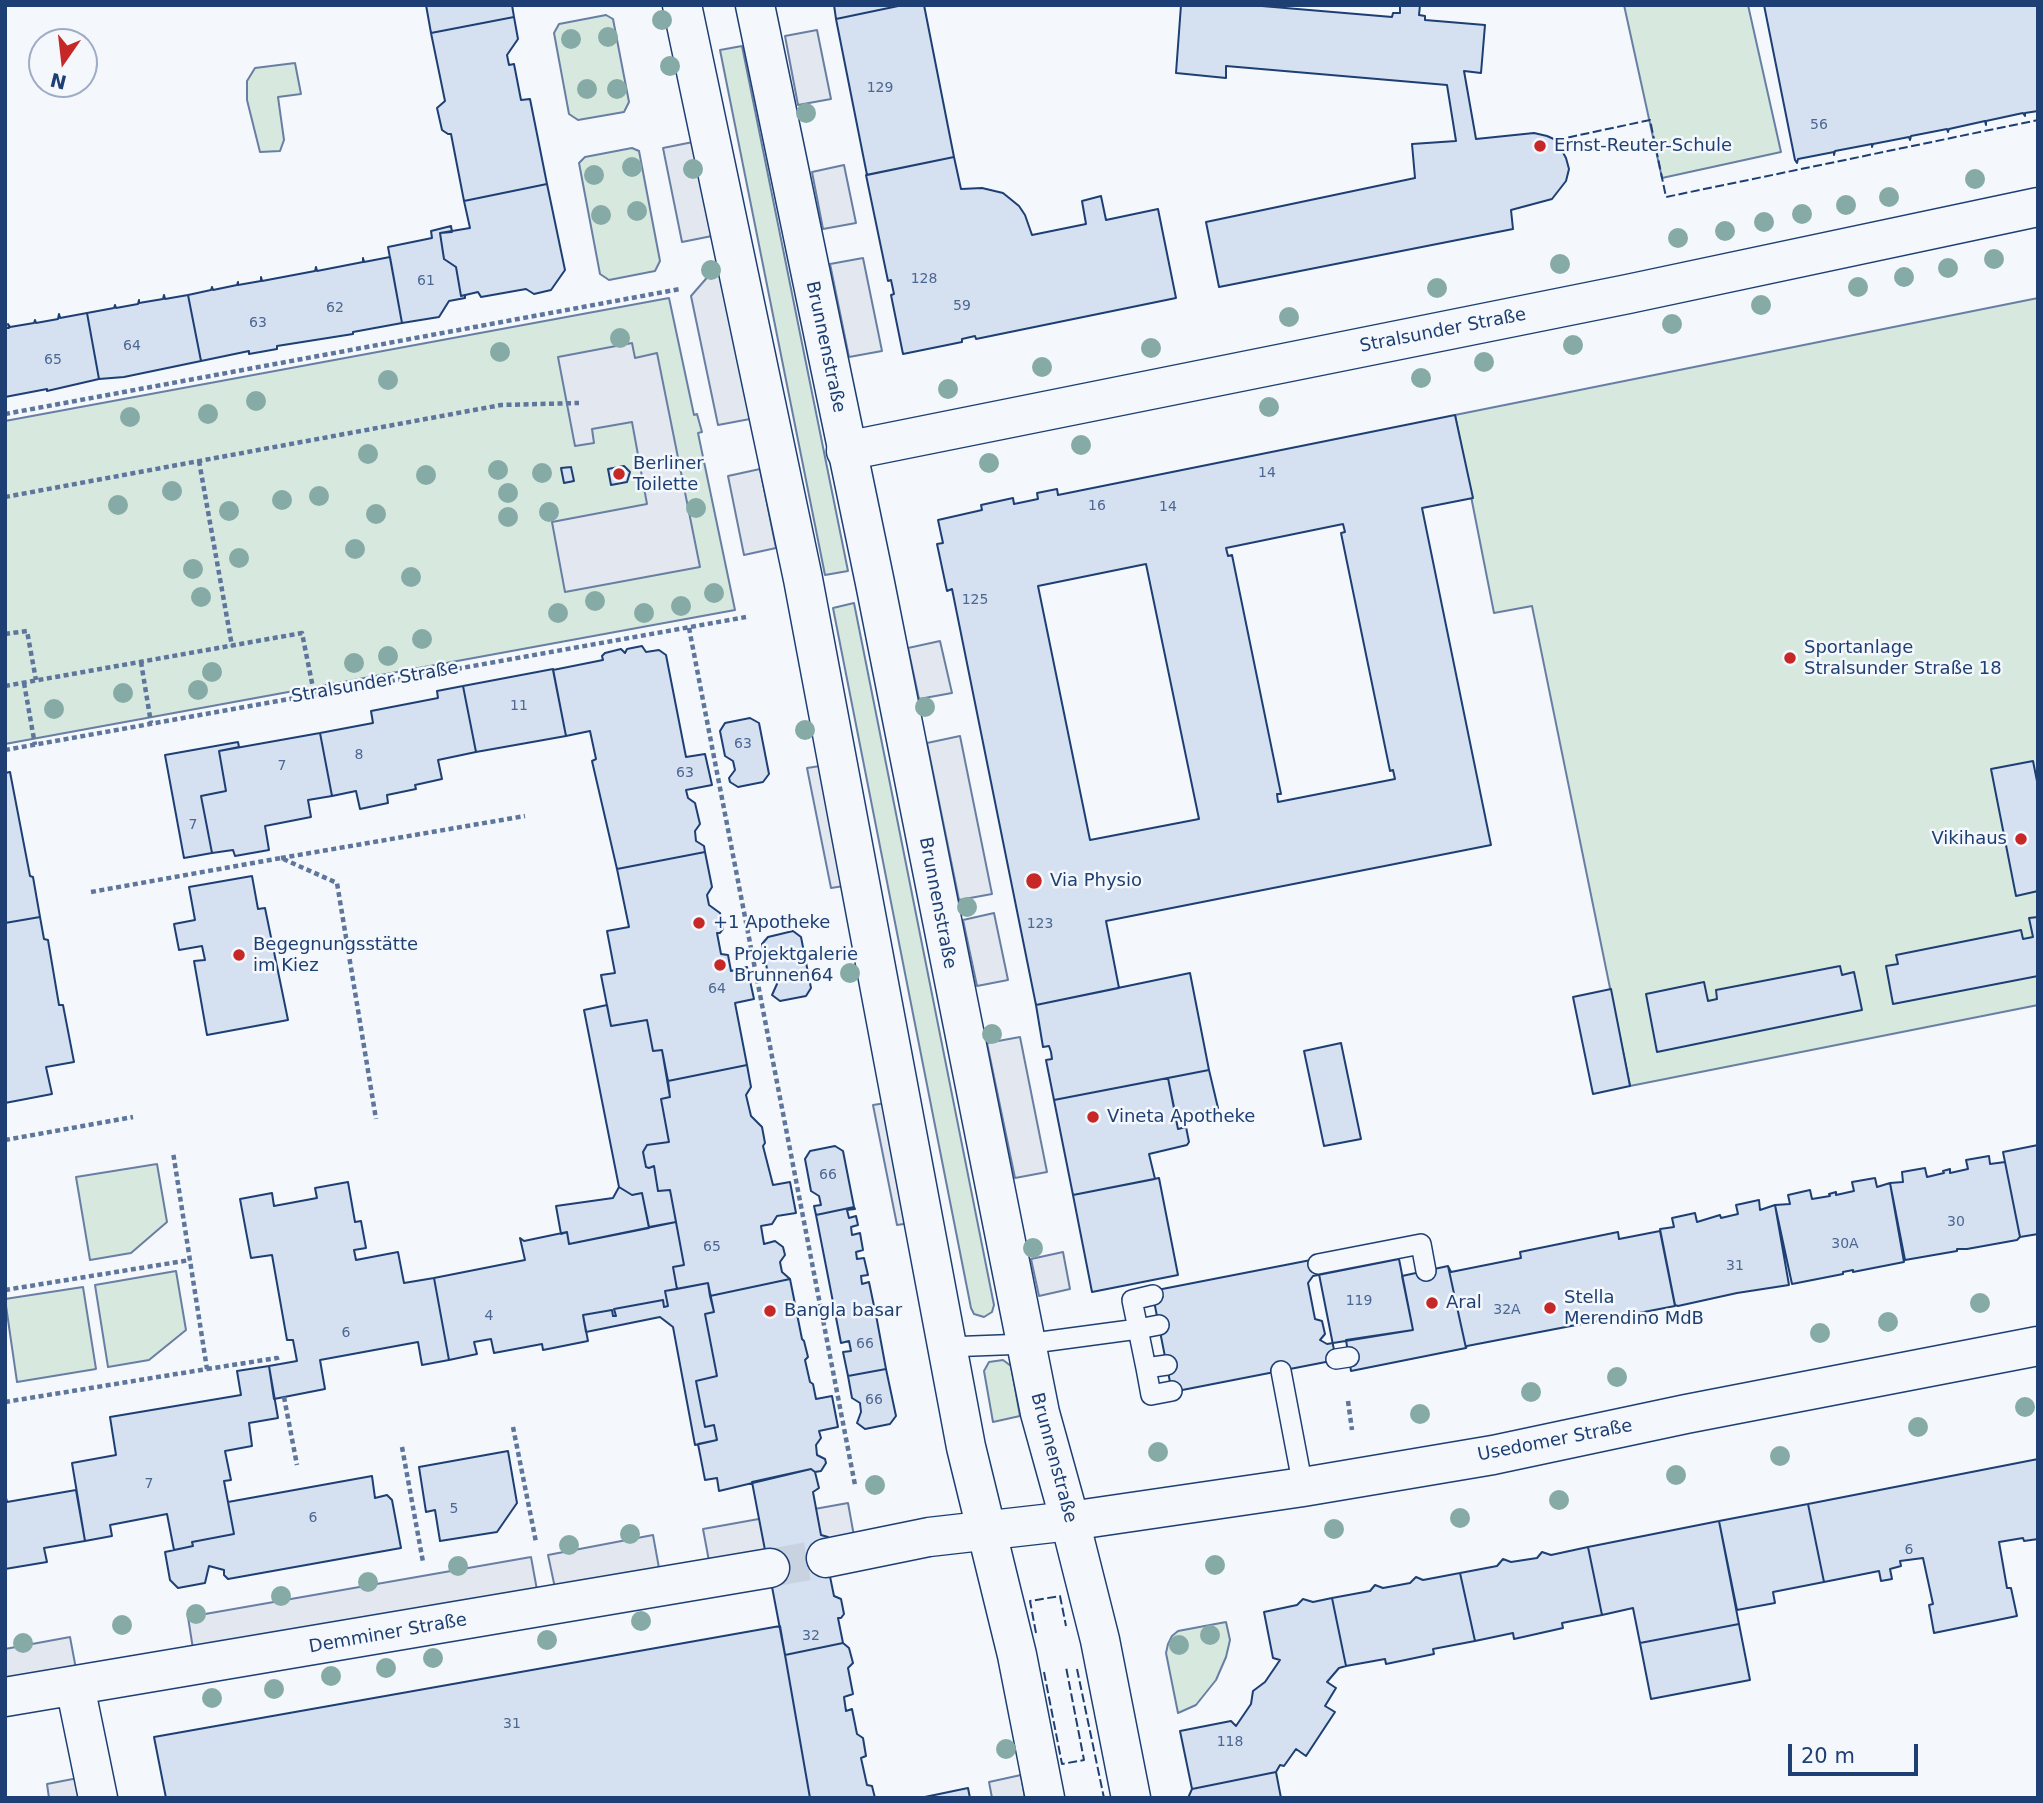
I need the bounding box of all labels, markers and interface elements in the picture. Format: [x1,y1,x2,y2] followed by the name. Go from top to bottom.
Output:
[28,28,98,98] north arrow
[48,69,69,94] text: N
[867,80,893,96] house number: 129
[1810,117,1828,133] house number: 56
[1554,135,1732,157] place label: Ernst-Reuter-Schule
[1532,138,1548,154] marker: Ernst-Reuter-Schule
[911,271,937,287] house number: 128
[417,273,435,289] house number: 61
[801,279,849,415] street label: Brunnenstraße
[953,298,971,314] house number: 59
[326,300,344,316] house number: 62
[1358,304,1528,358] street label: Stralsunder Straße
[249,315,267,331] house number: 63
[123,338,141,354] house number: 64
[44,352,62,368] house number: 65
[633,453,704,496] place label: Berliner Toilette
[1258,465,1276,481] house number: 14
[611,466,627,482] marker: Berliner Toilette
[1088,498,1106,514] house number: 16
[1159,499,1177,515] house number: 14
[962,592,988,608] house number: 125
[1804,637,2002,680] place label: Sportanlage Stralsunder Straße 18
[1782,650,1798,666] marker: Sportanlage Stralsunder Straße 18
[290,658,460,708] street label: Stralsunder Straße
[510,698,528,714] house number: 11
[734,736,752,752] house number: 63
[355,747,363,763] house number: 8
[278,758,286,774] house number: 7
[676,765,694,781] house number: 63
[189,817,197,833] house number: 7
[1931,828,2007,850] place label: Vikihaus
[2013,831,2029,847] marker: Vikihaus
[914,835,960,971] street label: Brunnenstraße
[1050,870,1142,892] place label: Via Physio
[1024,871,1044,891] marker: Via Physio
[713,912,830,934] place label: +1 Apotheke
[691,915,707,931] marker: +1 Apotheke
[1027,916,1053,932] house number: 123
[253,934,418,976] place label: Begegnungsstätte im Kiez
[734,944,858,986] place label: Projektgalerie Brunnen64
[231,947,247,963] marker: Begegnungsstätte im Kiez
[712,957,728,973] marker: Projektgalerie Brunnen64
[708,981,726,997] house number: 64
[1107,1106,1255,1128] place label: Vineta Apotheke
[1085,1109,1101,1125] marker: Vineta Apotheke
[819,1167,837,1183] house number: 66
[1947,1214,1965,1230] house number: 30
[1831,1236,1859,1252] house number: 30A
[703,1239,721,1255] house number: 65
[1726,1258,1744,1274] house number: 31
[1564,1287,1704,1330] place label: Stella Merendino MdB
[1446,1292,1482,1314] place label: Aral
[1346,1293,1372,1309] house number: 119
[1424,1295,1440,1311] marker: Aral
[784,1300,902,1322] place label: Bangla basar
[1542,1300,1558,1316] marker: Stella Merendino MdB
[1493,1302,1521,1318] house number: 32A
[762,1303,778,1319] marker: Bangla basar
[485,1308,493,1324] house number: 4
[342,1325,350,1341] house number: 6
[856,1336,874,1352] house number: 66
[1025,1391,1081,1525] street label: Brunnenstraße
[865,1392,883,1408] house number: 66
[1476,1415,1634,1467] street label: Usedomer Straße
[145,1476,153,1492] house number: 7
[450,1501,458,1517] house number: 5
[309,1510,317,1526] house number: 6
[1905,1542,1913,1558] house number: 6
[307,1609,469,1659] street label: Demminer Straße
[802,1628,820,1644] house number: 32
[503,1716,521,1732] house number: 31
[1791,1730,1920,1774] scale bar
[1217,1734,1243,1750] house number: 118
[1801,1744,1855,1768] text: 20 m

